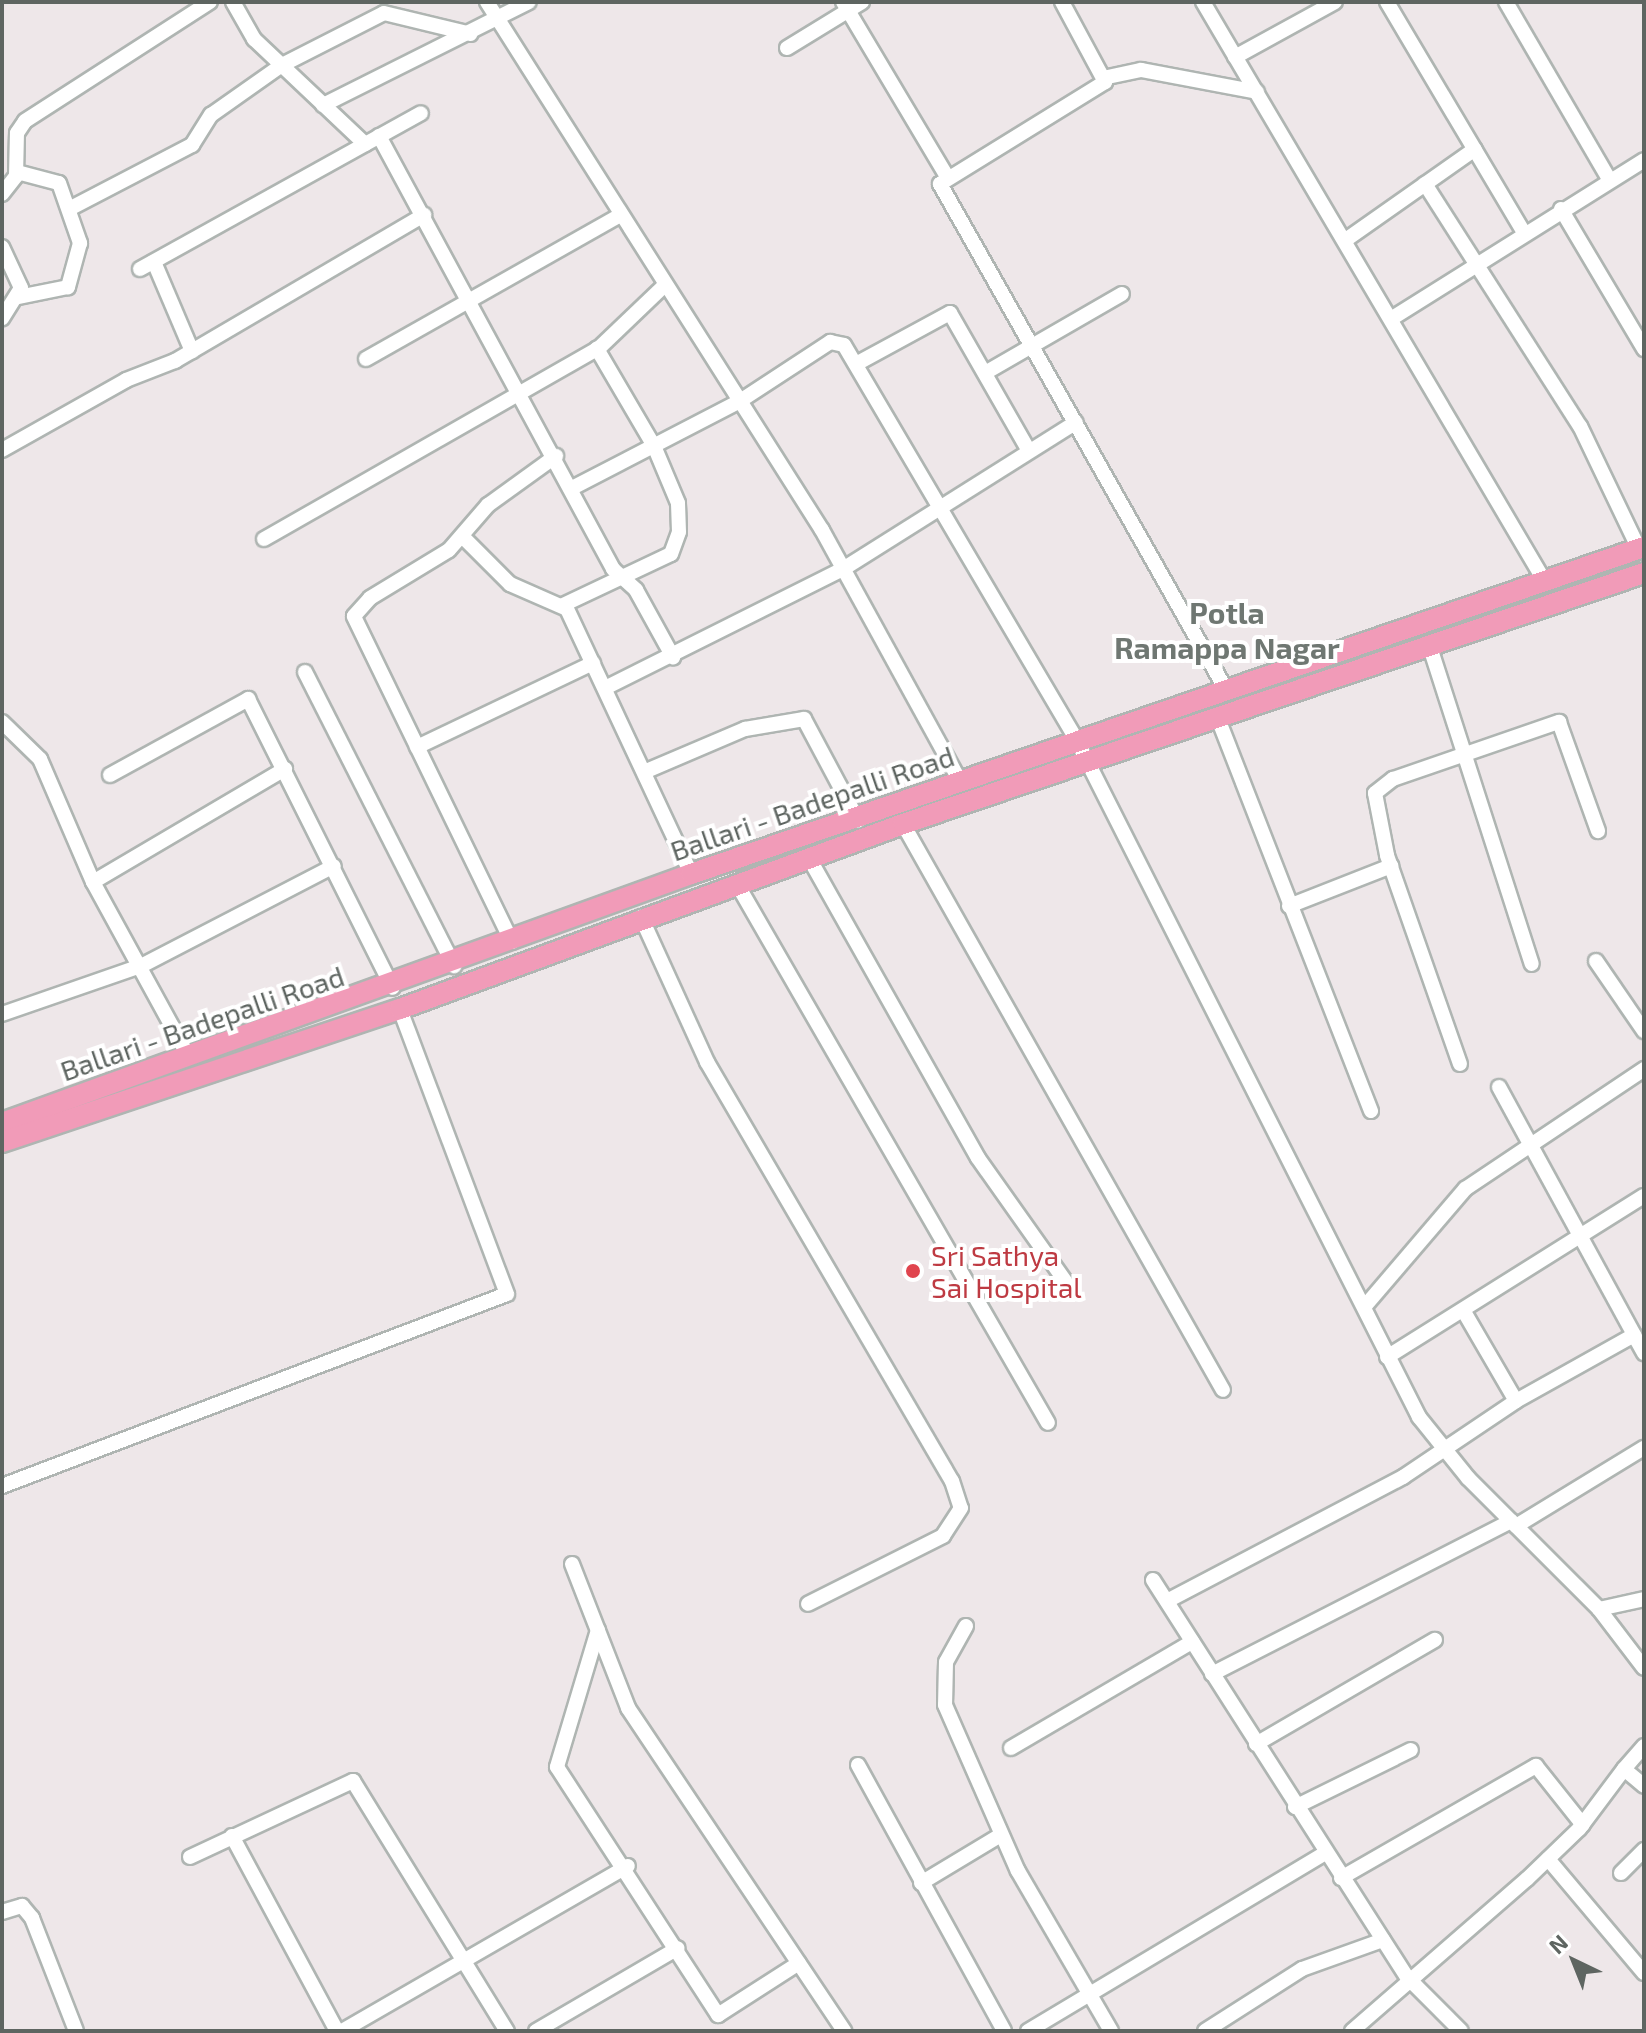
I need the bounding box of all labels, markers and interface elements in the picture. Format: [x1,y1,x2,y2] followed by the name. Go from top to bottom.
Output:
[1114,594,1340,664] district label: Potla Ramappa Nagar
[666,739,958,867] street label: Ballari - Badepalli Road
[56,959,348,1087] street label: Ballari - Badepalli Road
[931,1238,1082,1304] place label: Sri Sathya Sai Hospital
[902,1260,924,1282] marker: Sri Sathya Sai Hospital
[1534,1921,1614,2001] north arrow
[1543,1929,1572,1958] text: N

